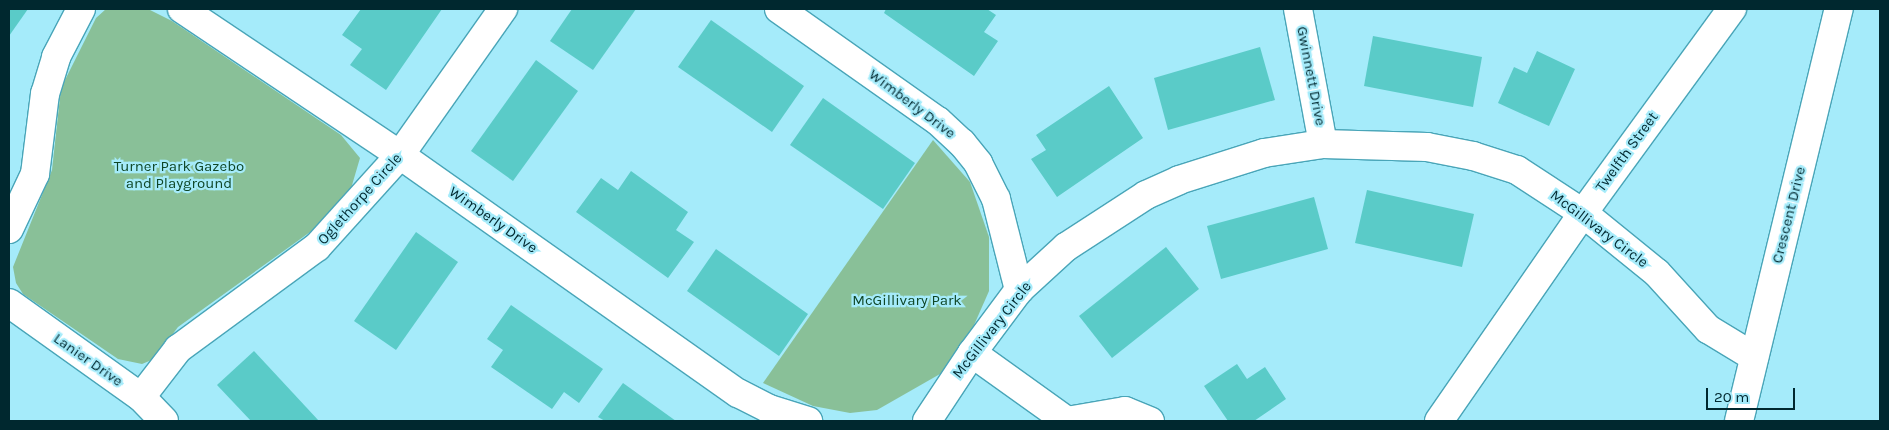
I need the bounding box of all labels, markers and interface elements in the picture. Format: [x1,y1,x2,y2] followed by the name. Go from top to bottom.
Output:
[1293,25,1329,127] street label: Gwinnett Drive
[865,66,959,142] street label: Wimberly Drive
[1592,108,1662,196] street label: Twelfth Street
[314,149,406,249] street label: Oglethorpe Circle
[114,157,244,192] park label: Turner Park Gazebo and Playground
[1768,165,1810,265] street label: Crescent Drive
[445,183,541,257] street label: Wimberly Drive
[1546,186,1652,272] street label: McGillivary Circle
[949,278,1035,382] street label: McGillivary Circle
[852,292,962,310] park label: McGillivary Park
[50,330,126,390] street label: Lanier Drive
[1709,378,1798,410] scale bar
[1714,388,1749,406] text: 20 m

